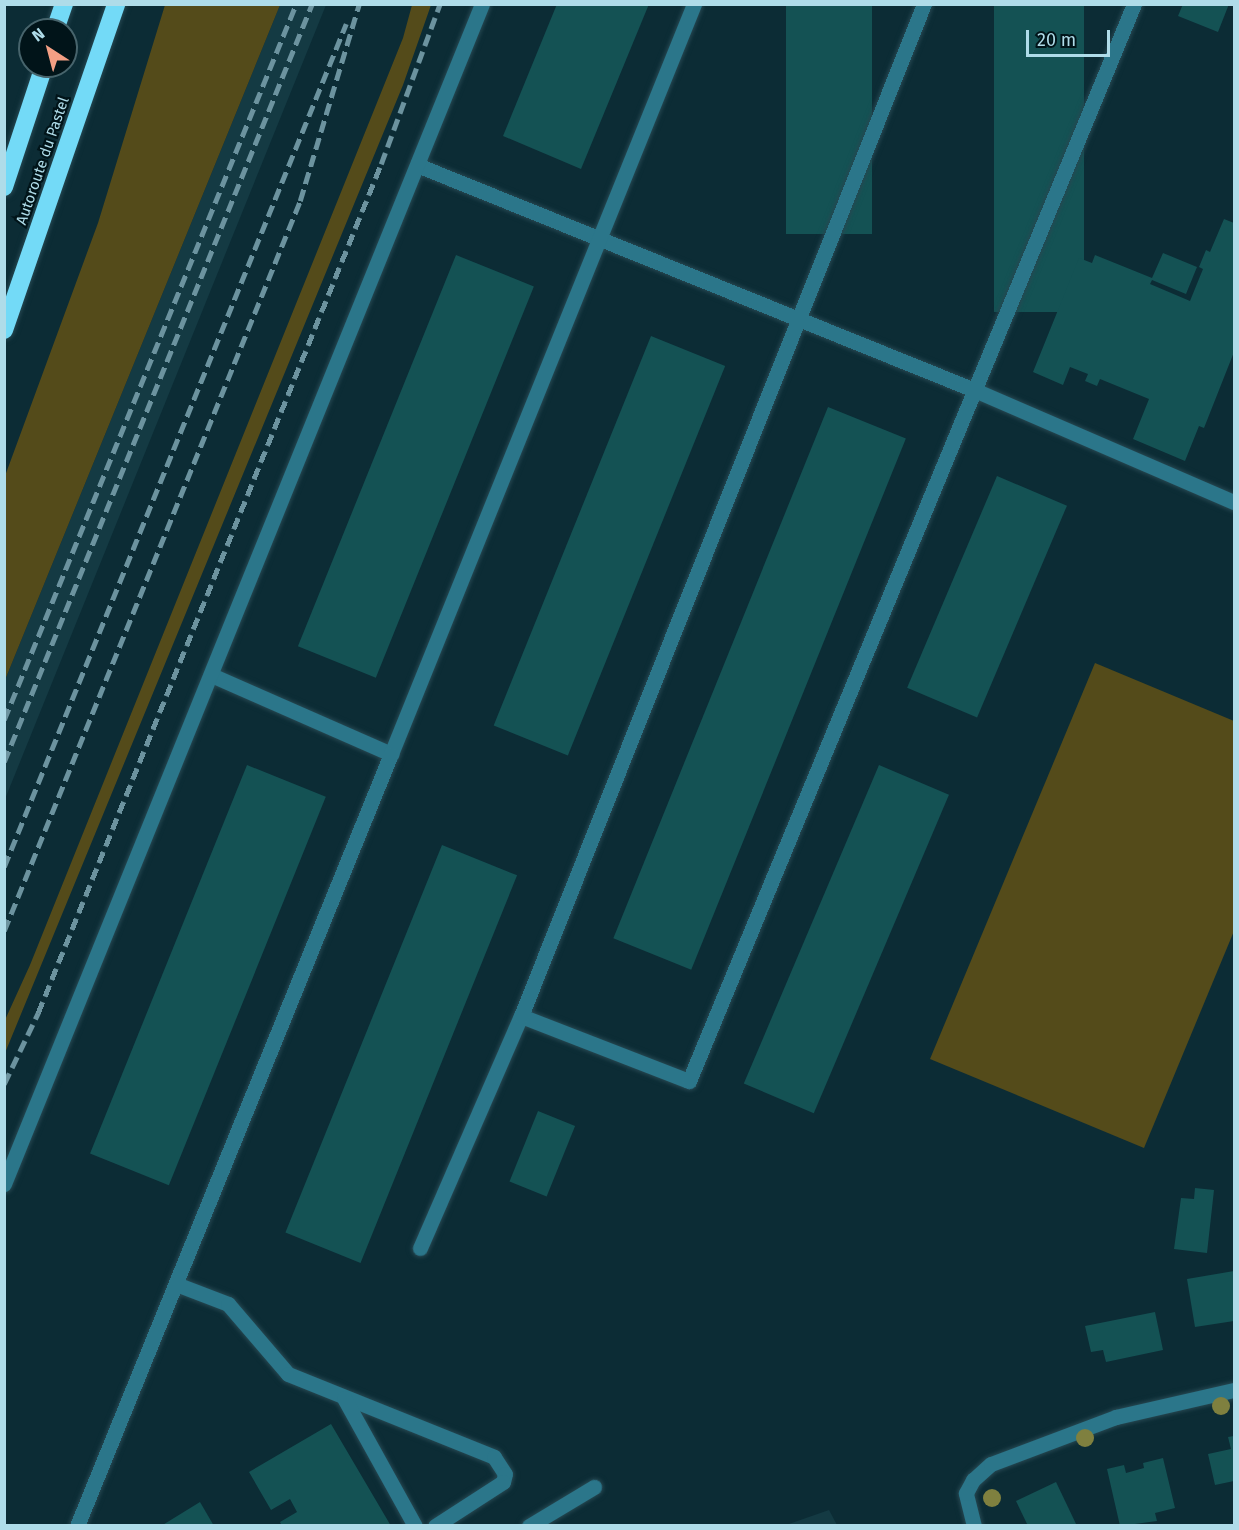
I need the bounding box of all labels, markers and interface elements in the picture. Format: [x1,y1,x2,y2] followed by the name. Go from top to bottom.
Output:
[18,18,78,78] north arrow
[1029,18,1113,56] scale bar
[28,24,48,45] text: N
[1037,29,1076,51] text: 20 m
[13,95,73,227] street label: Autoroute du Pastel

